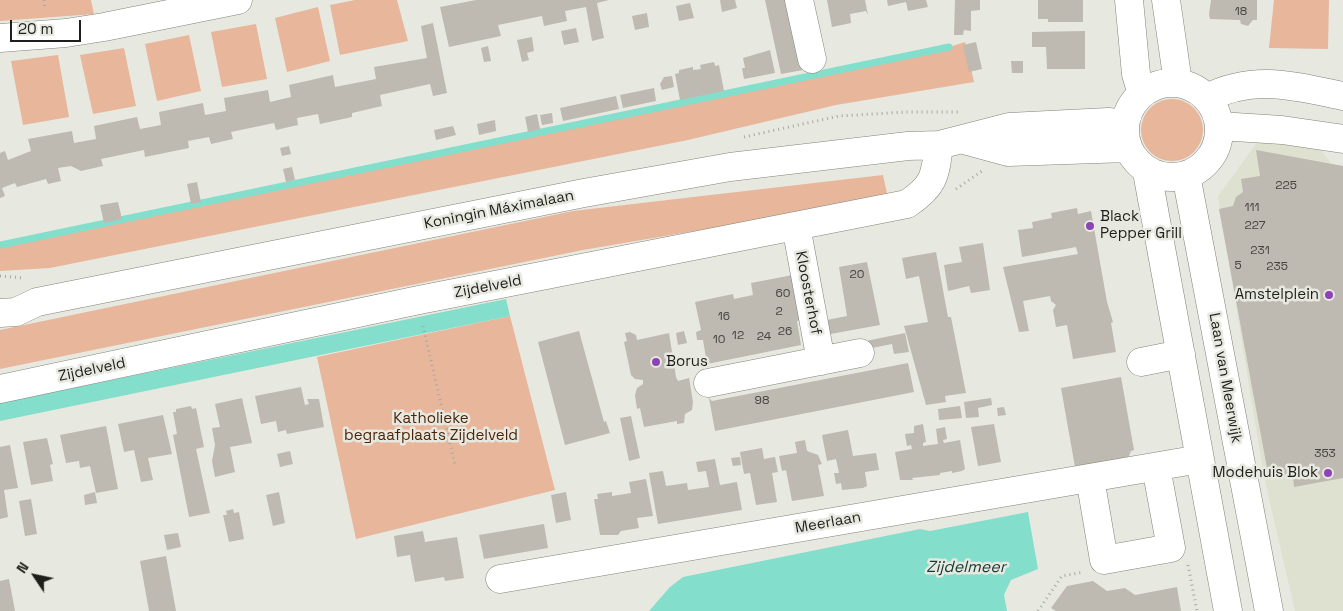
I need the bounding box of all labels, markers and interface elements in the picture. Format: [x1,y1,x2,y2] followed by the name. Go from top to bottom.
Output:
[1235,5,1247,19] house number: 18
[12,10,84,42] scale bar
[18,19,53,38] text: 20 m
[1275,179,1297,193] house number: 225
[423,187,575,233] street label: Koningin Máximalaan
[1244,201,1260,215] house number: 111
[1100,208,1182,243] place label: Black Pepper Grill
[1244,219,1266,233] house number: 227
[1084,220,1096,232] marker: Black Pepper Grill
[1250,244,1270,258] house number: 231
[791,250,825,336] street label: Kloosterhof
[1234,259,1242,273] house number: 5
[1266,260,1288,274] house number: 235
[850,268,864,282] house number: 20
[453,272,523,302] street label: Zijdelveld
[1235,286,1319,304] place label: Amstelplein
[775,287,791,301] house number: 60
[1323,289,1335,301] marker: Amstelplein
[775,305,783,319] house number: 2
[718,310,730,324] house number: 16
[1205,312,1245,444] street label: Laan van Meerwijk
[778,325,792,339] house number: 26
[732,329,744,343] house number: 12
[757,330,771,344] house number: 24
[713,333,725,347] house number: 10
[666,353,708,371] place label: Borus
[57,354,127,386] street label: Zijdelveld
[650,356,662,368] marker: Borus
[755,394,769,408] house number: 98
[344,410,518,445] park label: Katholieke begraafplaats Zijdelveld
[1314,447,1336,461] house number: 353
[1213,464,1318,482] place label: Modehuis Blok
[1322,467,1334,479] marker: Modehuis Blok
[794,508,862,538] street label: Meerlaan
[10,551,60,601] north arrow
[926,558,1006,578] water label: Zijdelmeer
[12,559,33,577] text: N

